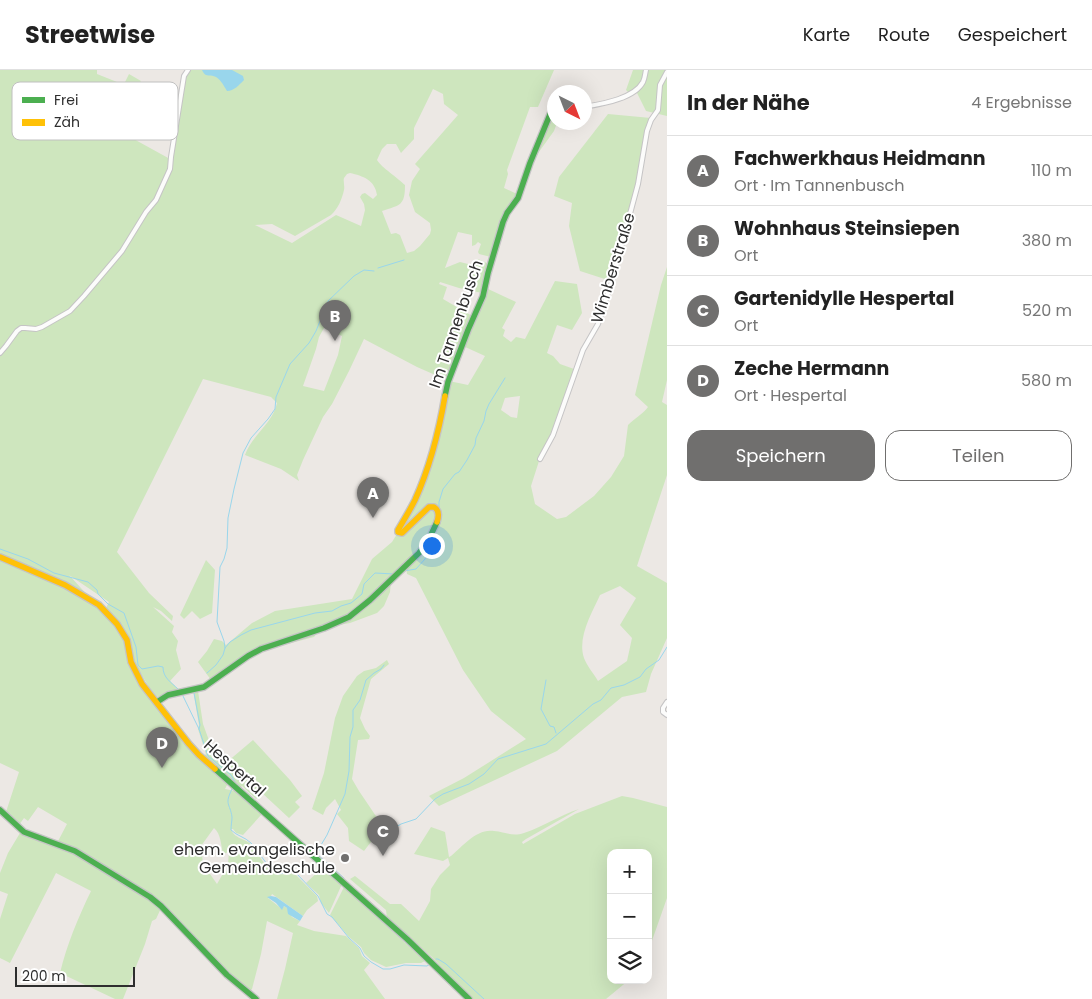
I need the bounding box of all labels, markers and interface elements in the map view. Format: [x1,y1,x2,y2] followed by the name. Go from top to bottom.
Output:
[25,18,155,51] text: Streetwise
[803,22,850,47] text: Karte
[878,22,930,47] text: Route
[958,22,1067,47] text: Gespeichert
[12,82,178,140] legend
[547,85,592,130] north arrow
[687,88,810,117] text: In der Nähe
[54,90,78,110] text: Frei
[971,91,1072,114] text: 4 Ergebnisse
[54,112,80,132] text: Zäh
[734,145,986,172] text: Fachwerkhaus Heidmann
[697,159,709,182] text: A
[1031,159,1072,182] text: 110 m
[734,174,904,197] text: Ort · Im Tannenbusch
[585,210,641,326] street label: Wimberstraße
[734,215,960,242] text: Wohnhaus Steinsiepen
[698,229,708,252] text: B
[1022,229,1072,252] text: 380 m
[734,244,758,267] text: Ort
[423,257,489,391] street label: Im Tannenbusch
[734,285,954,312] text: Gartenidylle Hespertal
[697,299,709,322] text: C
[1022,299,1072,322] text: 520 m
[319,300,351,341] pin: B
[734,314,758,337] text: Ort
[734,355,889,382] text: Zeche Hermann
[697,369,709,392] text: D
[1021,369,1072,392] text: 580 m
[734,384,847,407] text: Ort · Hespertal
[687,430,875,481] button: Speichern
[885,430,1072,481] button: Teilen
[357,477,389,518] pin: A
[419,533,445,559] your location
[146,727,178,768] pin: D
[199,734,271,802] street label: Hespertal
[367,815,399,856] pin: C
[174,838,335,879] place label: ehem. evangelische Gemeindeschule
[607,849,652,984] map controls
[607,849,652,894] button: +
[339,852,351,864] marker: ehem. evangelische Gemeindeschule
[607,894,652,939] button: −
[607,939,652,984] button: layers
[15,964,135,987] scale bar
[22,966,66,986] text: 200 m

